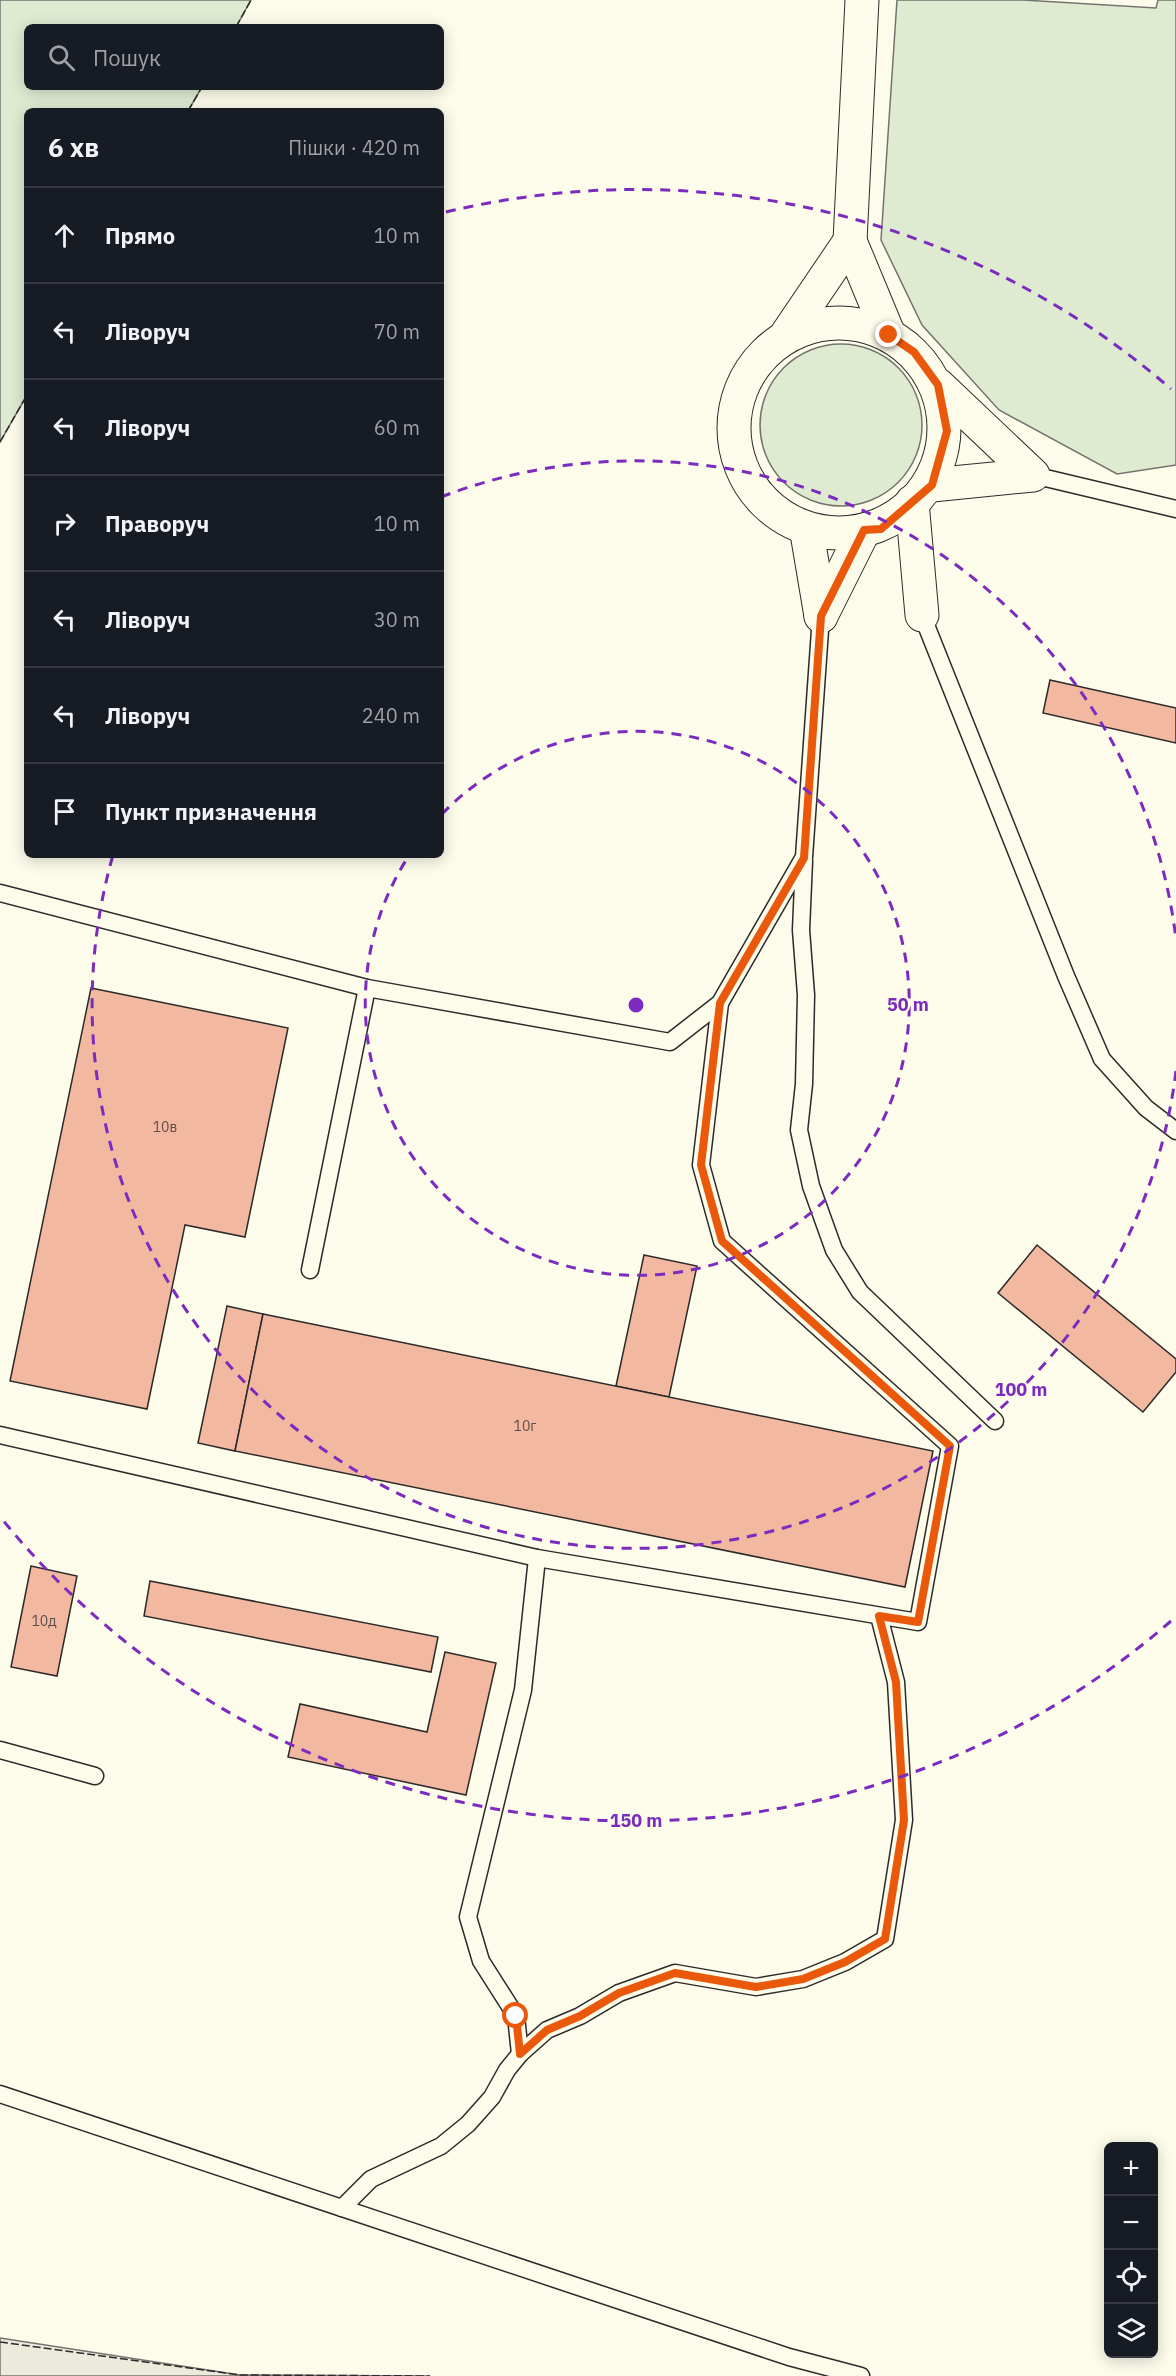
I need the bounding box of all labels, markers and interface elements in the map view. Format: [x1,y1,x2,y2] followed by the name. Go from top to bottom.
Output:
[24,24,444,90] search box
[45,41,78,74] icon: search
[93,43,161,72] text: Пошук
[48,130,99,164] text: 6 хв
[288,134,420,161] text: Пішки · 420 m
[48,219,81,252] icon: ahead
[105,221,175,250] text: Прямо
[374,222,420,249] text: 10 m
[48,315,81,348] icon: left
[105,317,190,346] text: Ліворуч
[374,318,420,345] text: 70 m
[875,321,901,347] route end
[48,411,81,444] icon: left
[105,413,190,442] text: Ліворуч
[374,414,420,441] text: 60 m
[48,507,81,540] icon: right
[105,509,209,538] text: Праворуч
[374,510,420,537] text: 10 m
[48,603,81,636] icon: left
[105,605,190,634] text: Ліворуч
[374,606,420,633] text: 30 m
[48,699,81,732] icon: left
[105,701,190,730] text: Ліворуч
[362,702,420,729] text: 240 m
[48,795,81,828] icon: arrive
[105,797,317,826] text: Пункт призначення
[887,993,929,1016] text: 50 m
[626,995,646,1015] centre of rings
[153,1118,177,1136] house number: 10в
[995,1378,1047,1401] text: 100 m
[514,1417,536,1435] house number: 10г
[31,1612,57,1630] house number: 10д
[610,1809,662,1832] text: 150 m
[502,2002,528,2028] route start
[1104,2142,1158,2358] map controls
[1104,2142,1158,2196] button: +
[1104,2196,1158,2250] button: −
[1104,2250,1158,2304] button: locate
[1104,2304,1158,2358] button: layers

